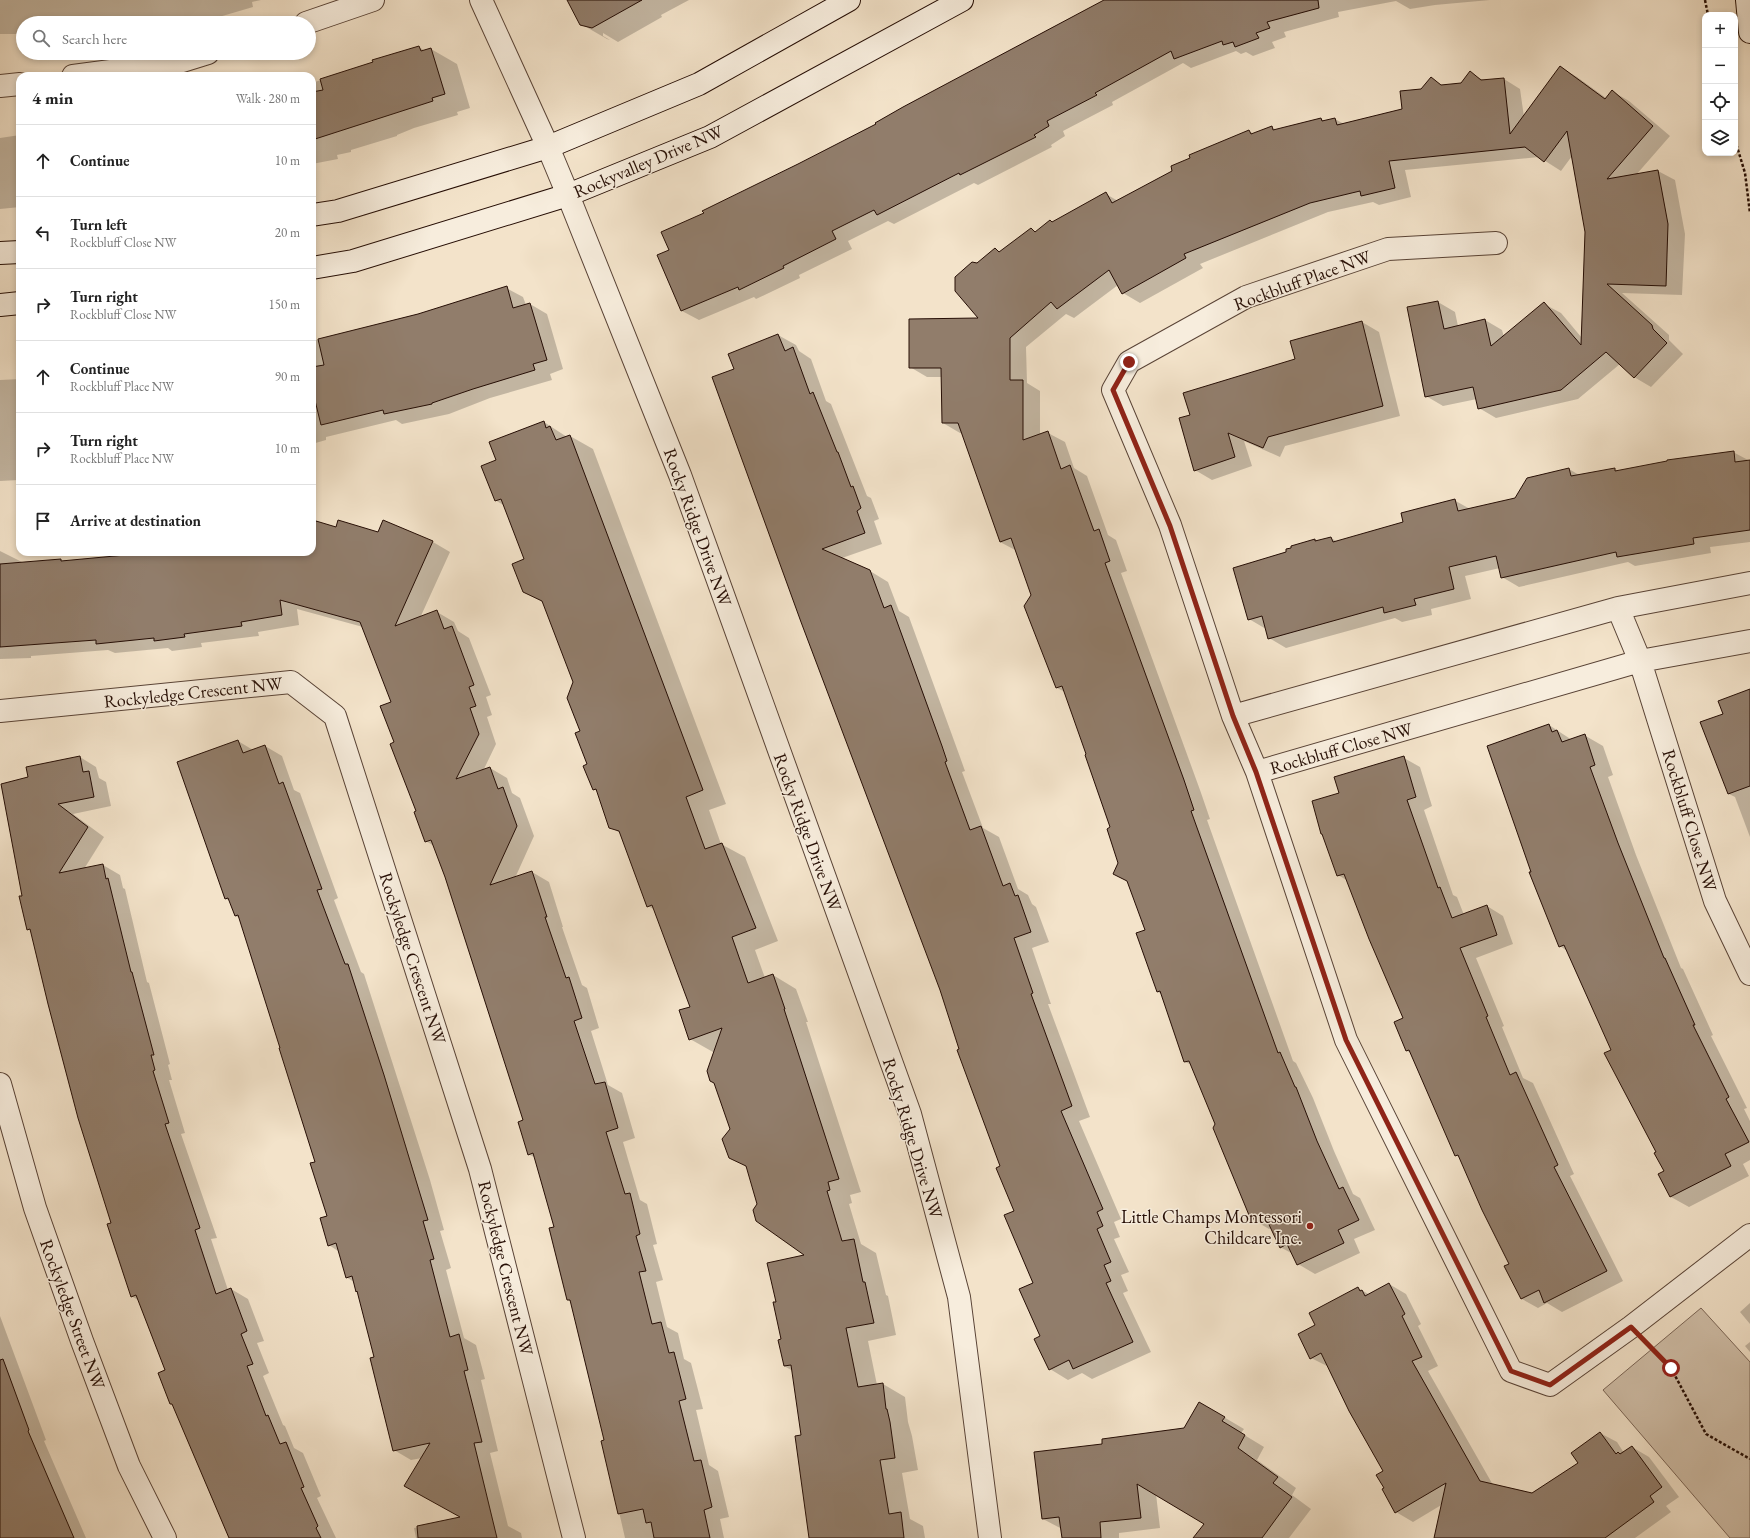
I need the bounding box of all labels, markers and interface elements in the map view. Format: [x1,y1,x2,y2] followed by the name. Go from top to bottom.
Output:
[1702,12,1738,156] map controls
[1702,12,1738,48] button: +
[16,16,316,60] search box
[30,27,52,49] icon: search
[62,29,127,48] text: Search here
[1702,48,1738,84] button: −
[1702,84,1738,120] button: locate
[32,87,73,109] text: 4 min
[236,90,300,107] text: Walk · 280 m
[570,119,727,203] street label: Rockyvalley Drive NW
[1702,120,1738,156] button: layers
[32,150,54,172] icon: ahead
[70,151,130,170] text: Continue
[275,152,300,169] text: 10 m
[70,215,127,234] text: Turn left
[32,222,54,244] icon: left
[275,224,300,241] text: 20 m
[70,234,177,251] text: Rockbluff Close NW
[1230,244,1374,315] street label: Rockbluff Place NW
[70,287,138,306] text: Turn right
[32,294,54,316] icon: right
[269,296,300,313] text: 150 m
[70,306,177,323] text: Rockbluff Close NW
[1120,353,1138,371] route end
[70,359,130,378] text: Continue
[32,366,54,388] icon: ahead
[275,368,300,385] text: 90 m
[70,378,174,395] text: Rockbluff Place NW
[70,431,138,450] text: Turn right
[32,438,54,460] icon: right
[275,440,300,457] text: 10 m
[659,445,737,610] street label: Rocky Ridge Drive NW
[70,450,174,467] text: Rockbluff Place NW
[32,510,54,532] icon: arrive
[70,511,201,530] text: Arrive at destination
[103,671,284,713] street label: Rockyledge Crescent NW
[1267,716,1416,779] street label: Rockbluff Close NW
[1657,746,1723,894] street label: Rockbluff Close NW
[769,750,847,915] street label: Rocky Ridge Drive NW
[374,869,452,1047] street label: Rockyledge Crescent NW
[878,1055,948,1222] street label: Rocky Ridge Drive NW
[473,1178,539,1358] street label: Rockyledge Crescent NW
[1121,1205,1303,1249] place label: Little Champs Montessori Childcare Inc.
[1305,1221,1315,1231] marker: Little Champs Montessori Childcare Inc.
[35,1236,111,1393] street label: Rockyledge Street NW
[1662,1359,1680,1377] route start

